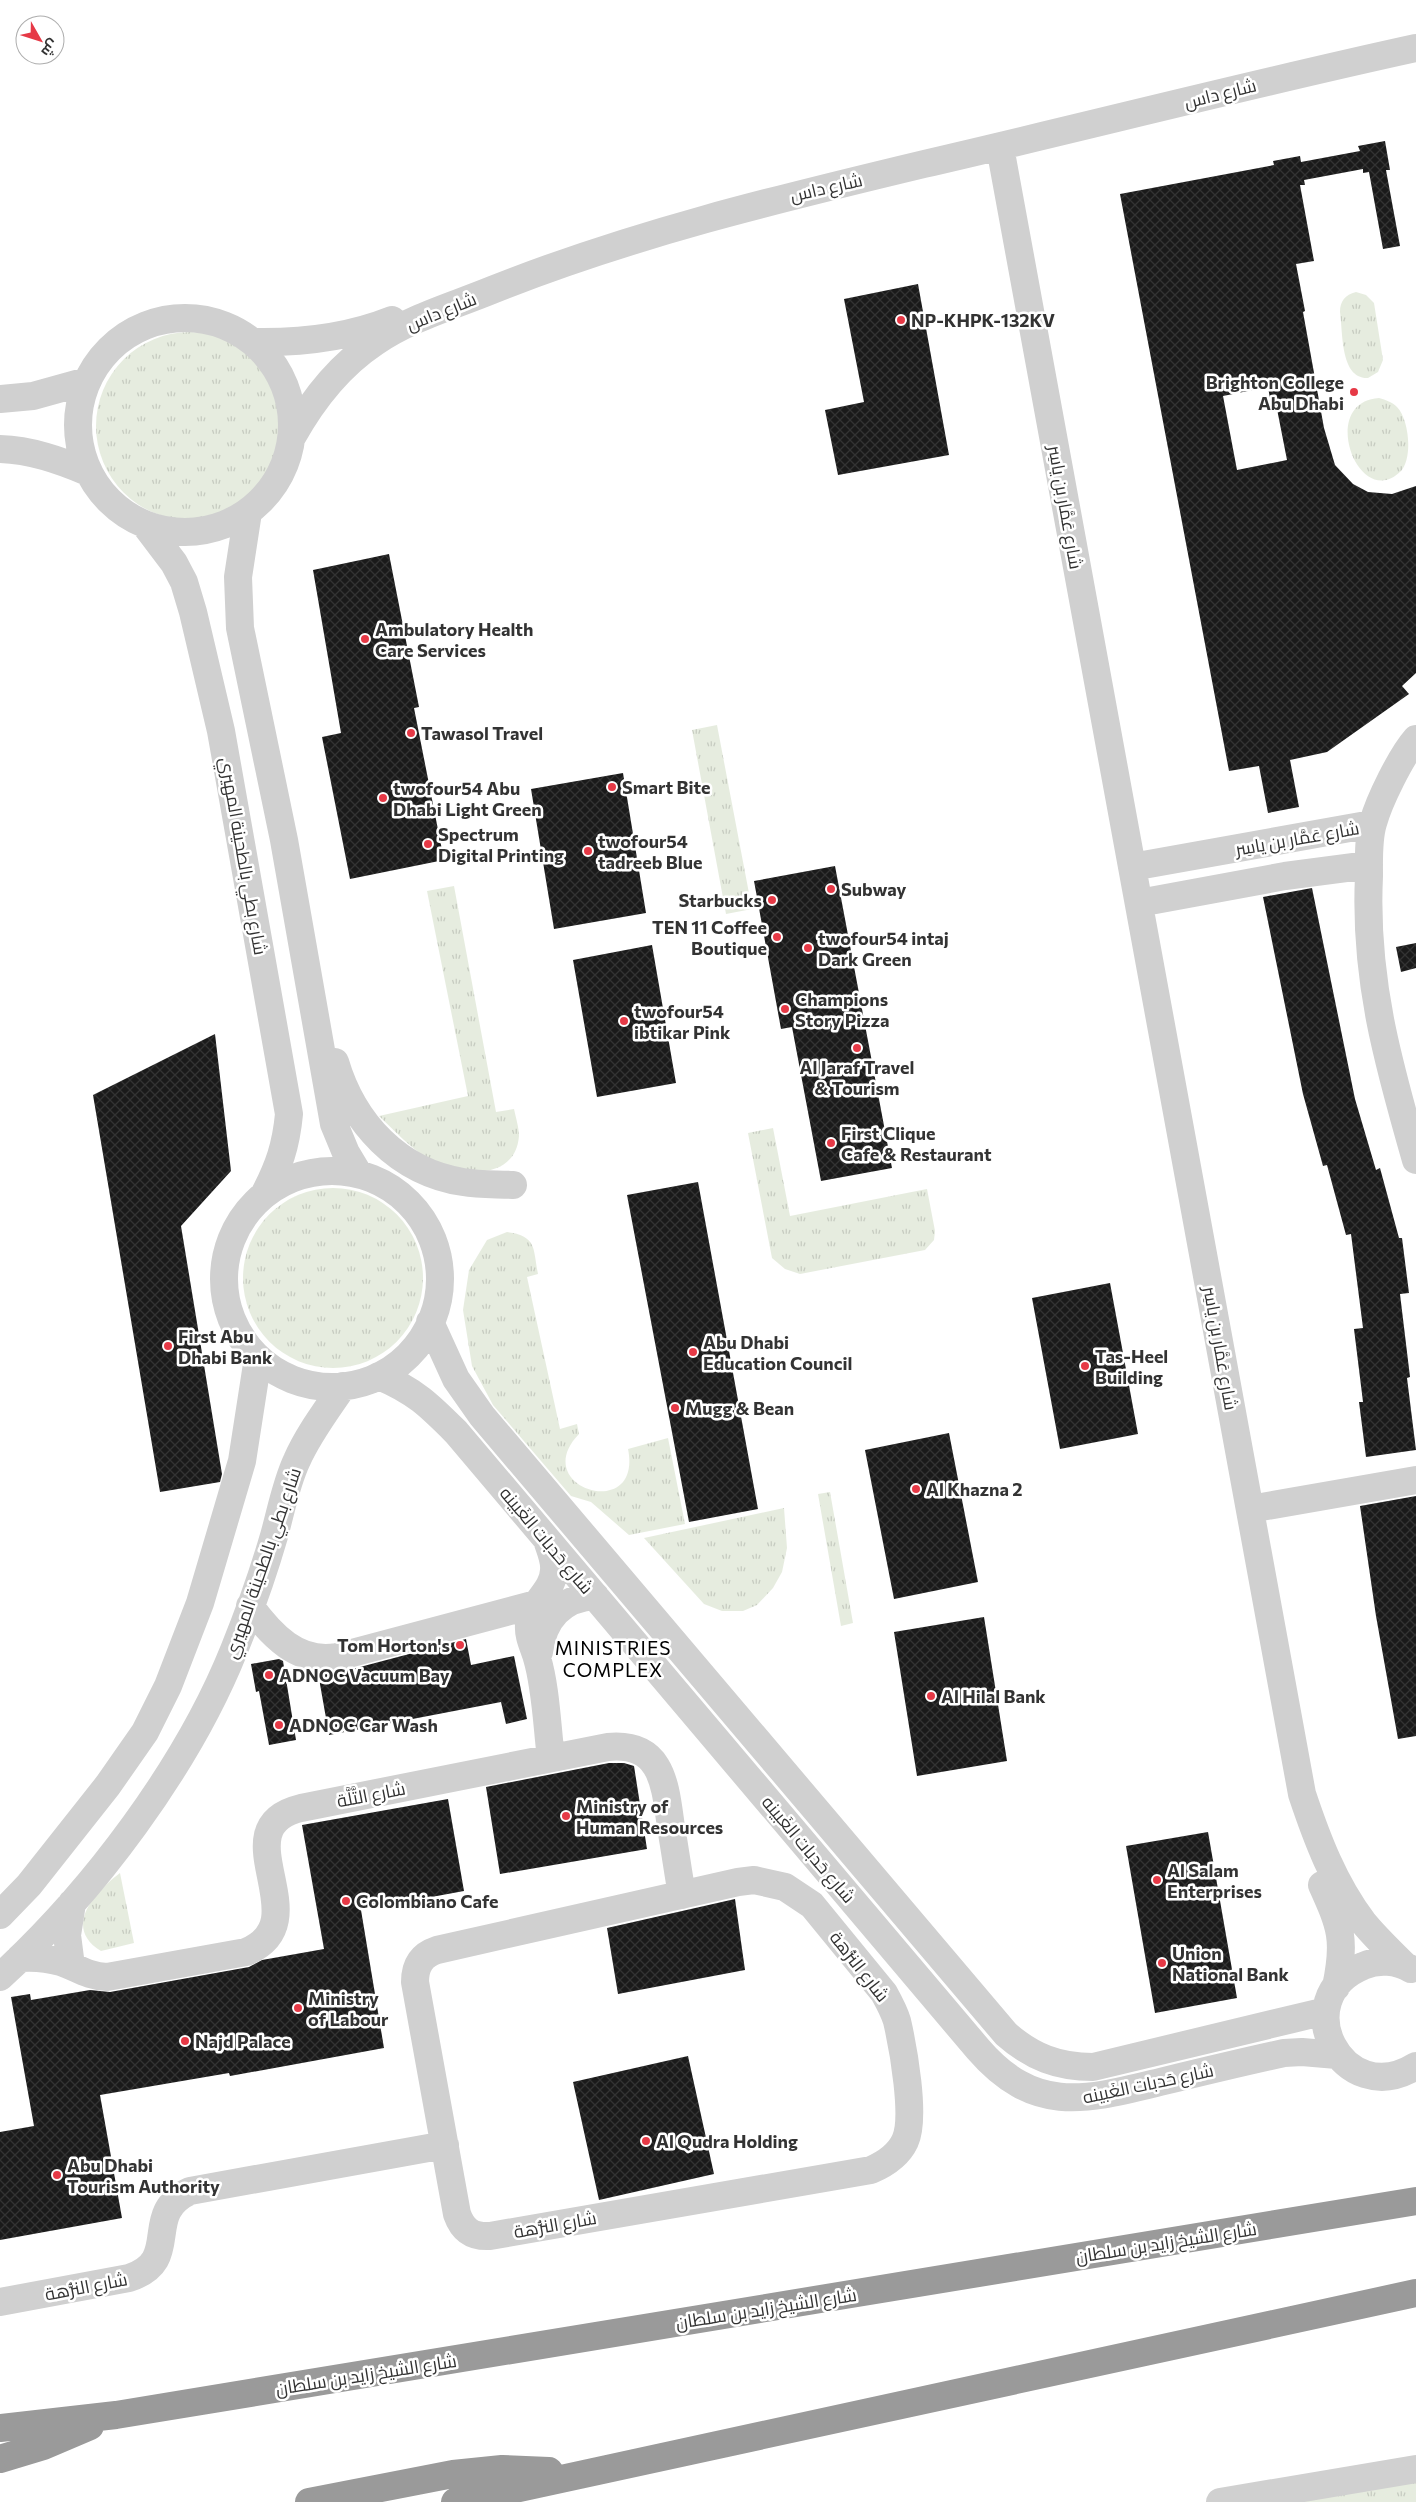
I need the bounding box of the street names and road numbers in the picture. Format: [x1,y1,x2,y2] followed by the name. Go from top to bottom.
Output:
[1182,73,1259,115] street label: شارع داس
[788,168,865,208] street label: شارع داس
[403,287,480,337] street label: شارع داس
[1042,442,1088,571] street label: شارع عَمَّار بن ياسِر
[212,755,272,957] street label: شارع بطي بالطحينة المهيري
[1232,816,1361,862] street label: شارع عَمَّار بن ياسِر
[1197,1283,1243,1412] street label: شارع عَمَّار بن ياسِر
[219,1465,309,1663] street label: شارع بطي بالطحينة المهيري
[494,1482,598,1599] street label: شارع حَدبات الغَبينه
[335,1776,408,1813] street label: شارع التَّلَّة
[756,1791,860,1908] street label: شارع حَدبات الغَبينه
[824,1926,894,2007] street label: شارع النُّزهة
[1081,2058,1216,2110] street label: شارع حَدبات الغَبينه
[512,2206,598,2244] street label: شارع النُّزهة
[1074,2217,1258,2269] street label: شارع الشيخ زايد بن سلطان
[43,2267,129,2307] street label: شارع النُّزهة
[674,2283,858,2335] street label: شارع الشيخ زايد بن سلطان
[274,2349,458,2401] street label: شارع الشيخ زايد بن سلطان

